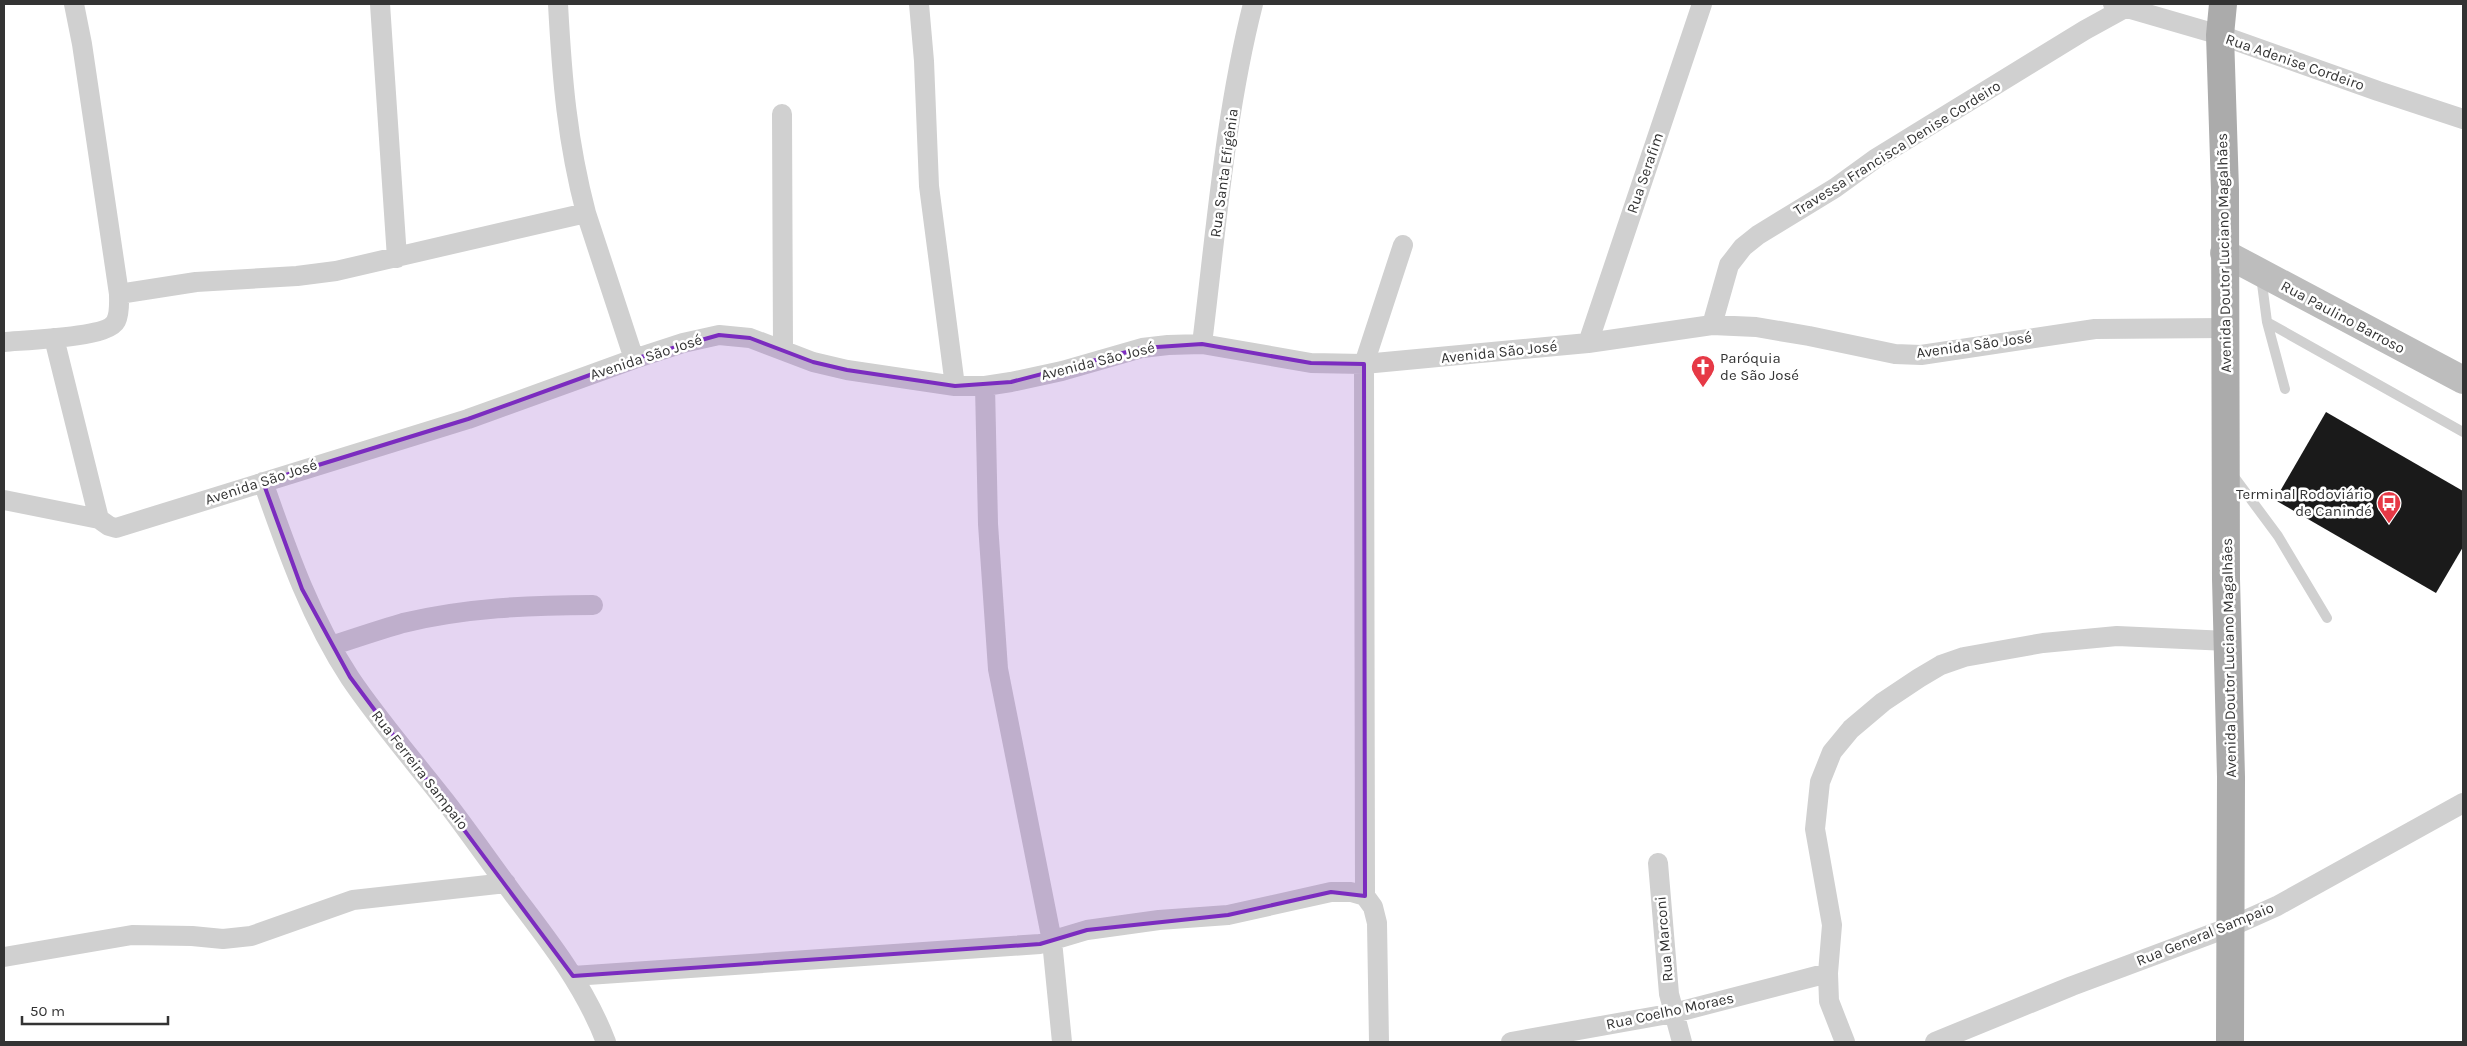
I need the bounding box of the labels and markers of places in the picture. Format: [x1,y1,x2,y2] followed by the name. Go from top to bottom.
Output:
[1720,349,1799,384] place label: Paróquia de São José
[1690,354,1716,388] church icon: Paróquia de São José
[2236,485,2372,520] place label: Terminal Rodoviário de Canindé
[2376,490,2402,524] bus stop icon: Terminal Rodoviário de Canindé

